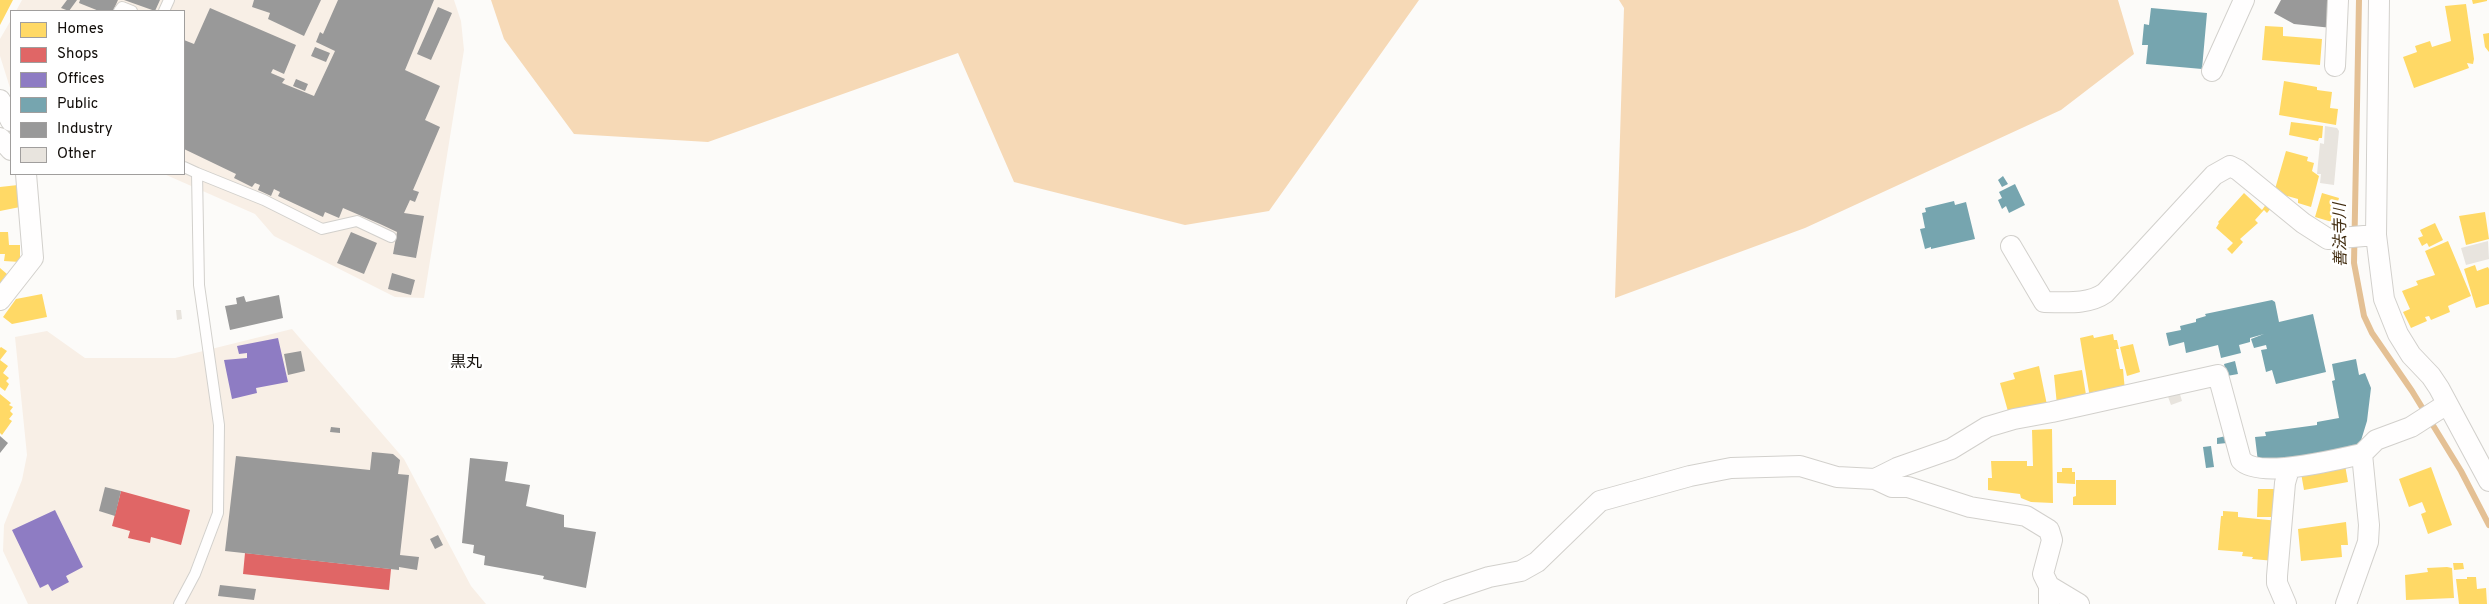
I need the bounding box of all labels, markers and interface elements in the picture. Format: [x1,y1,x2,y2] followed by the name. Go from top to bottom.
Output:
[10,10,185,175] legend
[57,20,104,39] text: Homes
[57,45,98,64] text: Shops
[57,70,104,89] text: Offices
[57,95,98,114] text: Public
[57,120,113,139] text: Industry
[57,145,96,164] text: Other
[2332,203,2352,267] water label: 善法寺川
[450,354,482,374] district label: 黒丸

